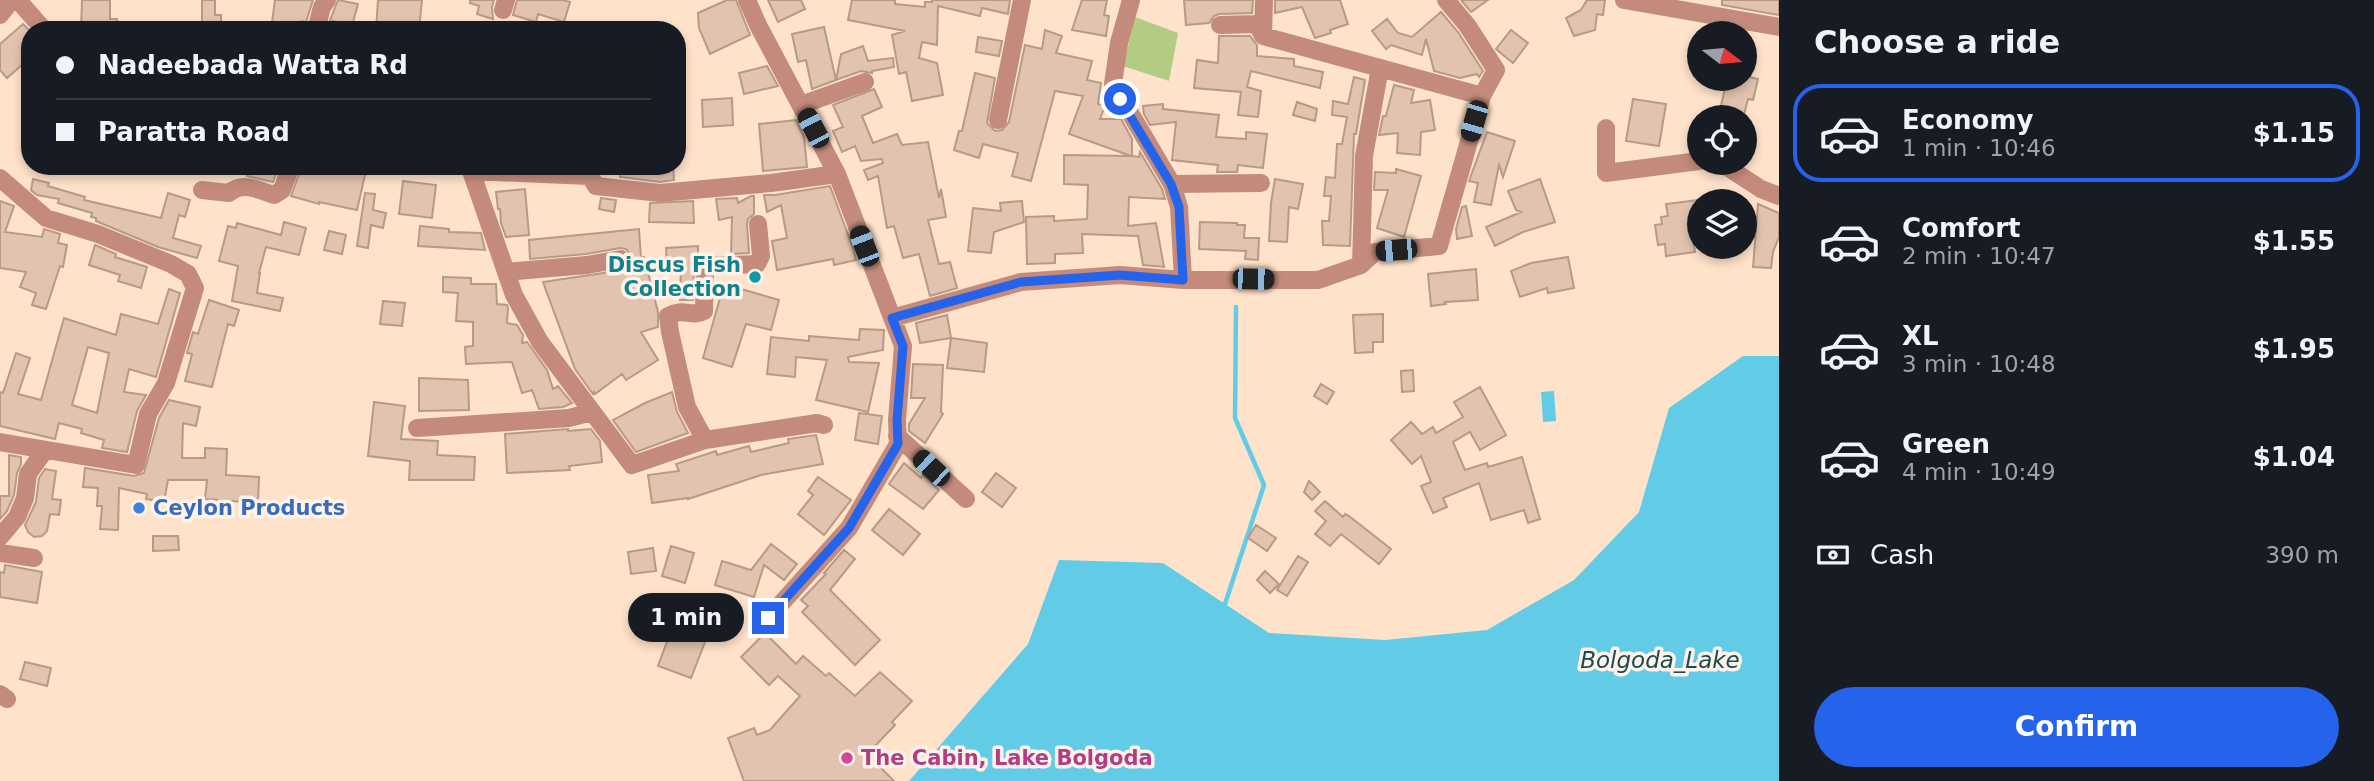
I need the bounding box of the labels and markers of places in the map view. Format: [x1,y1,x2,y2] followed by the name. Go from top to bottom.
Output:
[608,253,741,301] place label: Discus Fish Collection
[747,269,763,285] marker: Discus Fish Collection
[153,496,345,520] place label: Ceylon Products
[131,500,147,516] marker: Ceylon Products
[861,746,1153,770] place label: The Cabin, Lake Bolgoda
[839,750,855,766] marker: The Cabin, Lake Bolgoda

